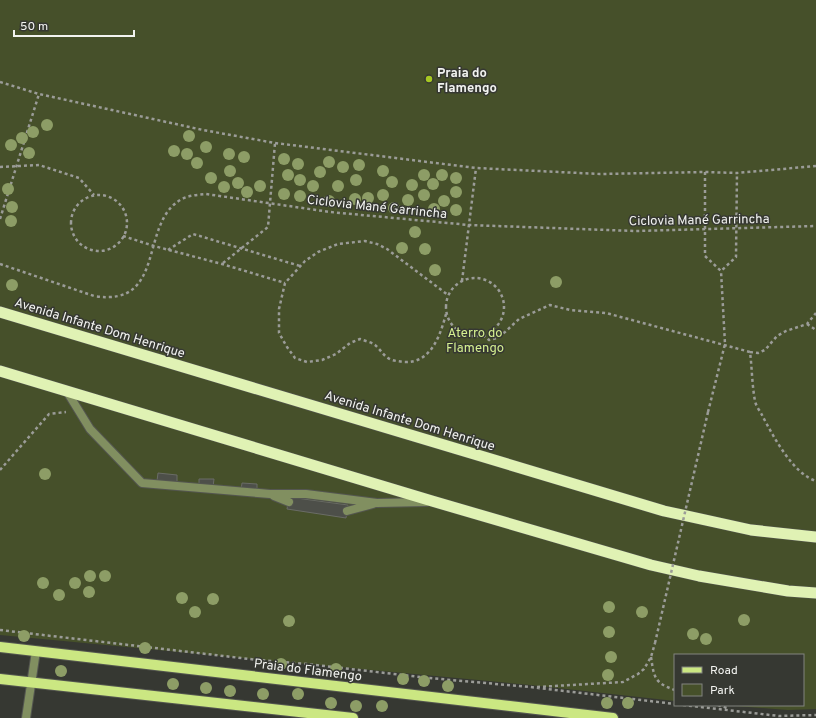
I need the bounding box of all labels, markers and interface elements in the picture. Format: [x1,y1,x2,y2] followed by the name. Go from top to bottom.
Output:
[14,12,134,38] scale bar
[20,19,48,35] text: 50 m
[437,66,497,97] place label: Praia do Flamengo
[424,74,434,84] marker: Praia do Flamengo
[306,193,448,223] street label: Ciclovia Mané Garrincha
[629,212,770,230] street label: Ciclovia Mané Garrincha
[12,295,187,363] street label: Avenida Infante Dom Henrique
[446,326,504,357] park label: Aterro do Flamengo
[322,388,497,456] street label: Avenida Infante Dom Henrique
[674,654,804,706] legend
[253,656,363,686] street label: Praia do Flamengo
[710,663,738,679] text: Road
[710,683,735,699] text: Park

